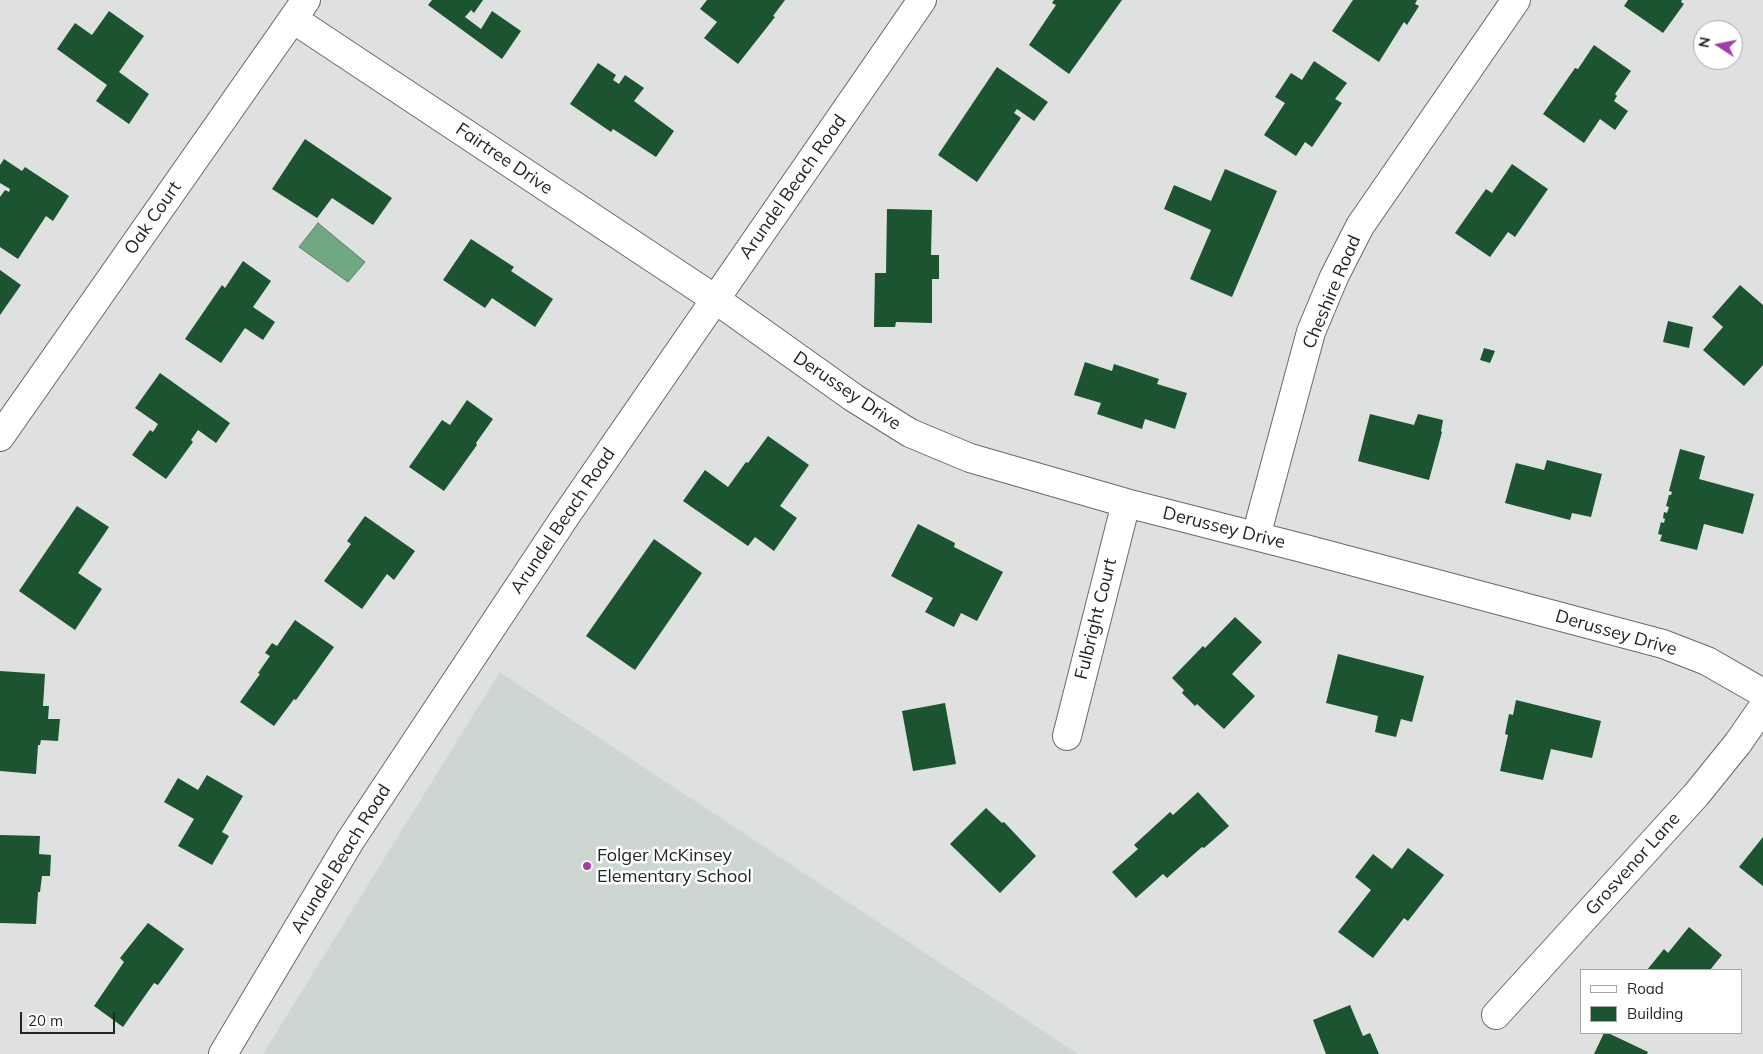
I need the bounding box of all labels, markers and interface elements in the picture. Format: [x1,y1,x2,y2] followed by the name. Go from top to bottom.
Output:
[1693,20,1743,70] north arrow
[1694,35,1714,49] text: N
[735,111,851,263] street label: Arundel Beach Road
[451,119,557,199] street label: Fairtree Drive
[120,177,186,259] street label: Oak Court
[1298,232,1366,352] street label: Cheshire Road
[789,347,905,435] street label: Derussey Drive
[506,444,620,598] street label: Arundel Beach Road
[1161,502,1287,554] street label: Derussey Drive
[1070,556,1122,682] street label: Fulbright Court
[1553,605,1679,661] street label: Derussey Drive
[286,781,396,937] street label: Arundel Beach Road
[1581,808,1685,920] street label: Grosvenor Lane
[597,845,752,888] place label: Folger McKinsey Elementary School
[581,860,593,872] marker: Folger McKinsey Elementary School
[1580,969,1743,1034] legend
[1627,979,1664,998] text: Road
[22,1002,118,1034] scale bar
[1627,1004,1683,1023] text: Building
[28,1011,63,1030] text: 20 m

